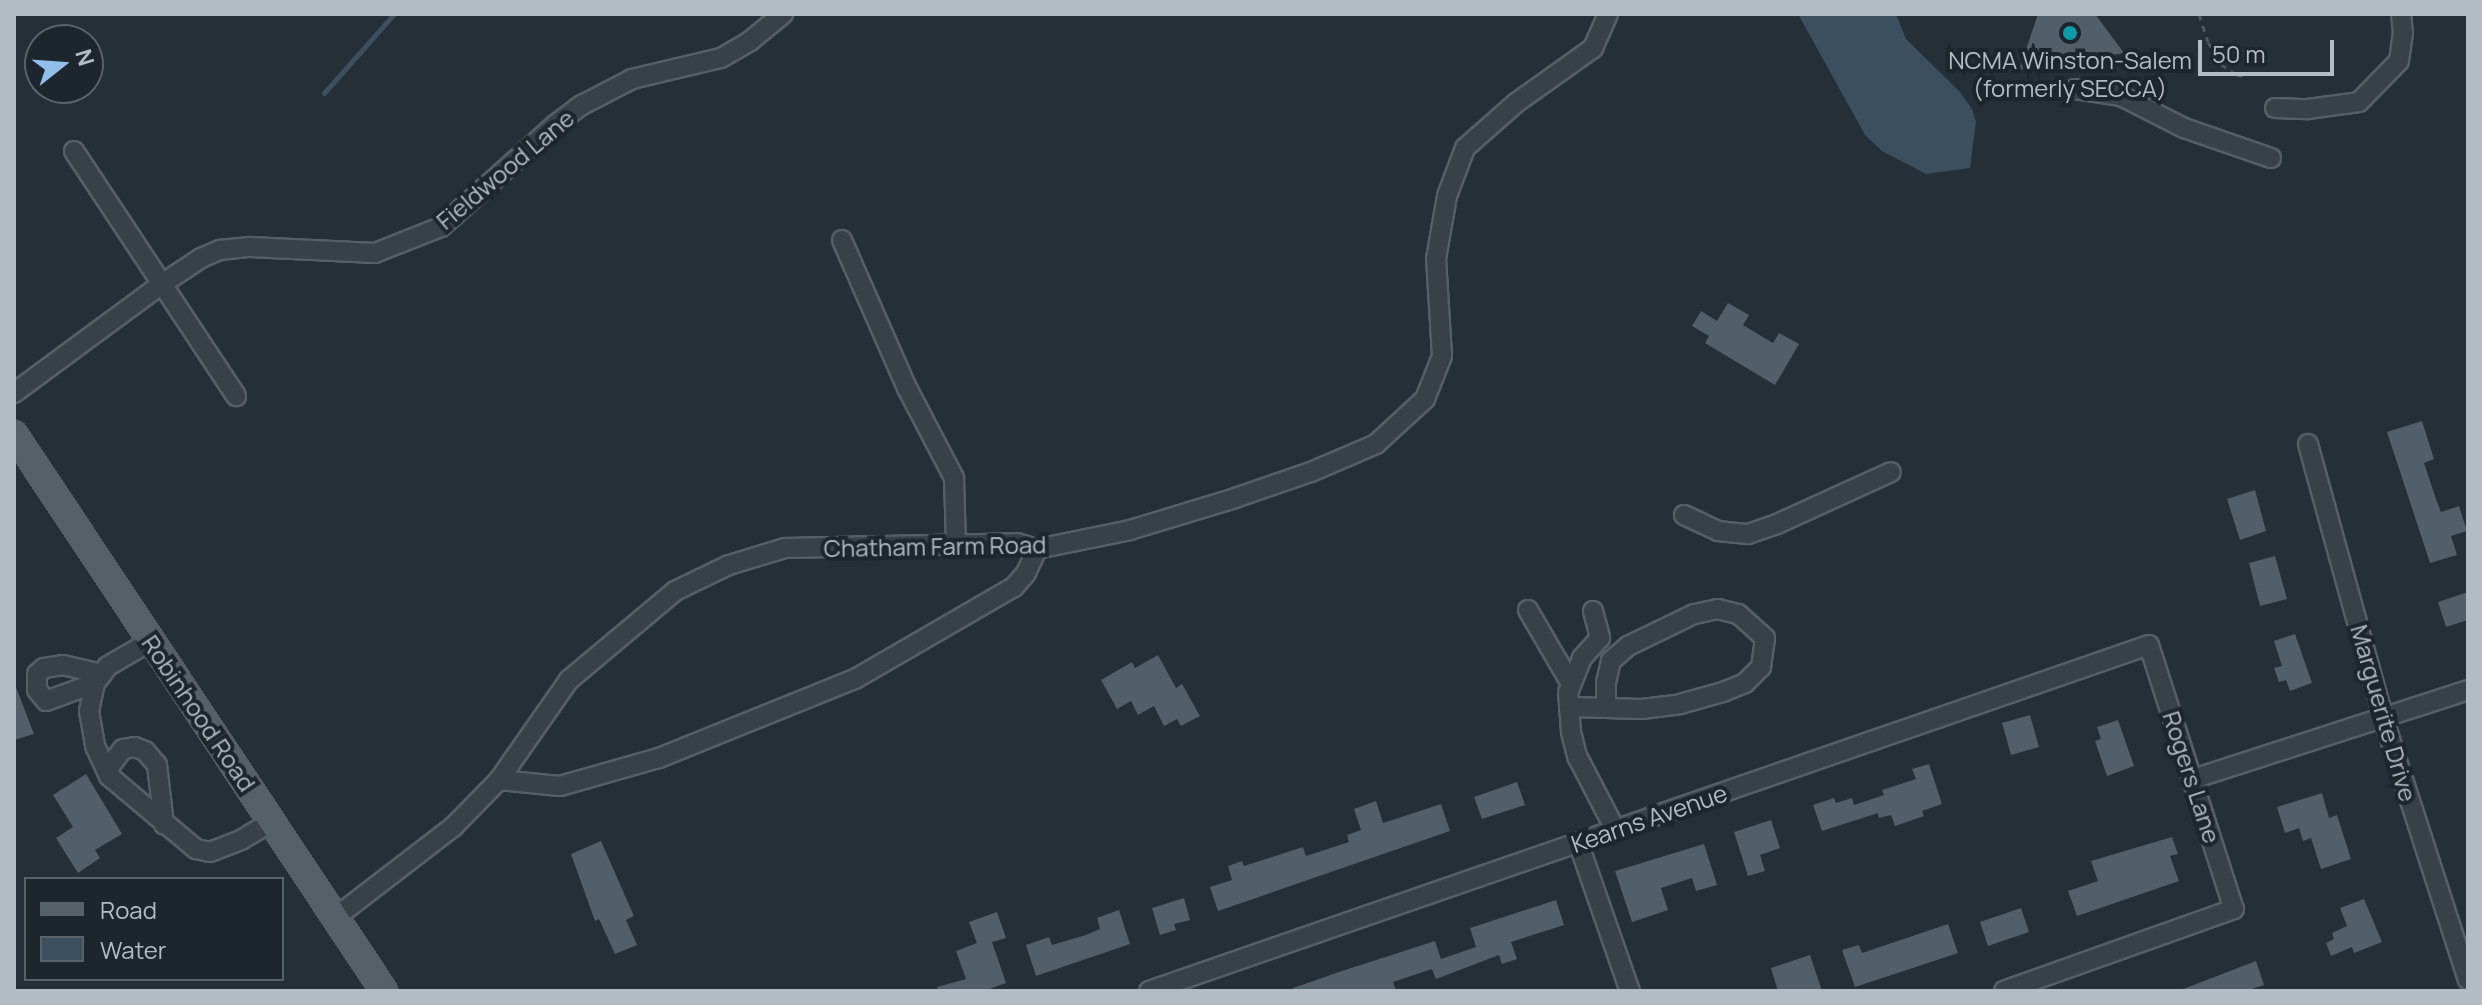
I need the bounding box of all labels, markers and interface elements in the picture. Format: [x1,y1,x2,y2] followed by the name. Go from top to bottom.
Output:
[24,24,104,104] north arrow
[2061,24,2079,42] marker: NCMA Winston-Salem (formerly SECCA)
[2202,24,2338,74] scale bar
[2212,37,2266,70] text: 50 m
[68,46,102,69] text: N
[1948,46,2192,102] place label: NCMA Winston-Salem (formerly SECCA)
[430,103,580,235] street label: Fieldwood Lane
[823,530,1047,562] street label: Chatham Farm Road
[2345,621,2423,805] street label: Marguerite Drive
[136,630,262,796] street label: Robinhood Road
[2157,707,2227,847] street label: Rogers Lane
[1567,778,1731,858] street label: Kearns Avenue
[24,877,284,981] legend
[100,893,157,926] text: Road
[100,933,167,966] text: Water

